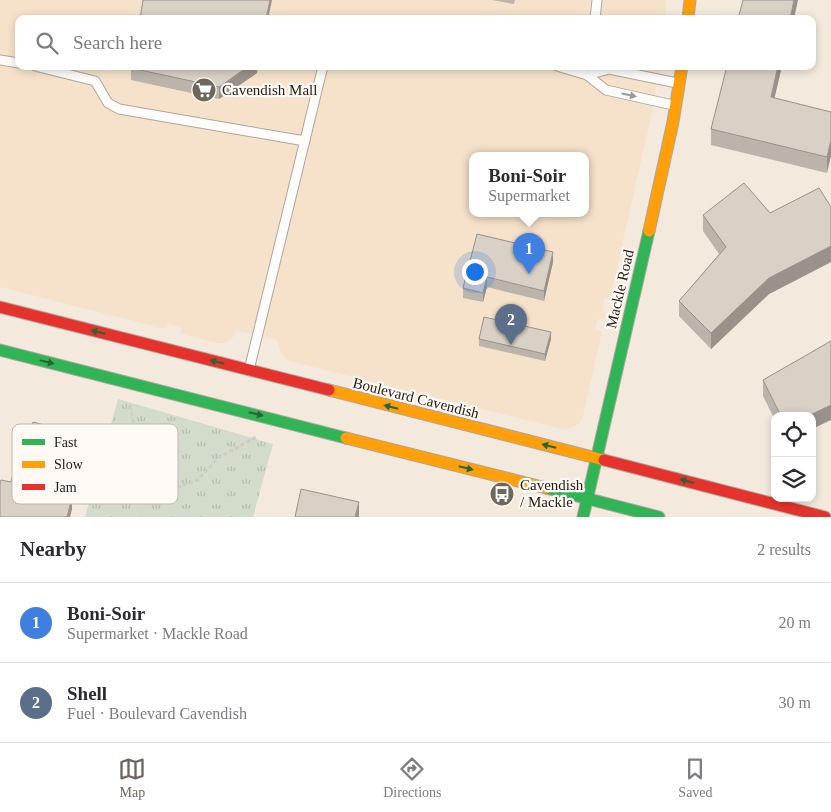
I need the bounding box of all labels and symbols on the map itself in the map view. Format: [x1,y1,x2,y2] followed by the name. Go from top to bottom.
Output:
[191,77,217,103] supermarket icon: Cavendish Mall
[222,82,317,98] place label: Cavendish Mall
[621,91,637,99] one-way arrow
[513,233,545,274] pin: 1
[603,248,637,330] street label: Mackle Road
[462,259,488,285] your location
[495,304,527,345] pin: 2
[90,328,105,336] one-way arrow
[40,358,55,366] one-way arrow
[209,358,224,366] one-way arrow
[351,375,481,422] street label: Boulevard Cavendish
[384,403,399,411] one-way arrow
[248,411,263,419] one-way arrow
[12,424,178,504] legend
[54,435,77,450] text: Fast
[541,442,556,450] one-way arrow
[54,457,84,472] text: Slow
[458,464,473,472] one-way arrow
[520,477,584,510] place label: Cavendish / Mackle
[679,477,694,485] one-way arrow
[54,480,77,495] text: Jam
[489,481,515,507] bus stop icon: Cavendish / Mackle

